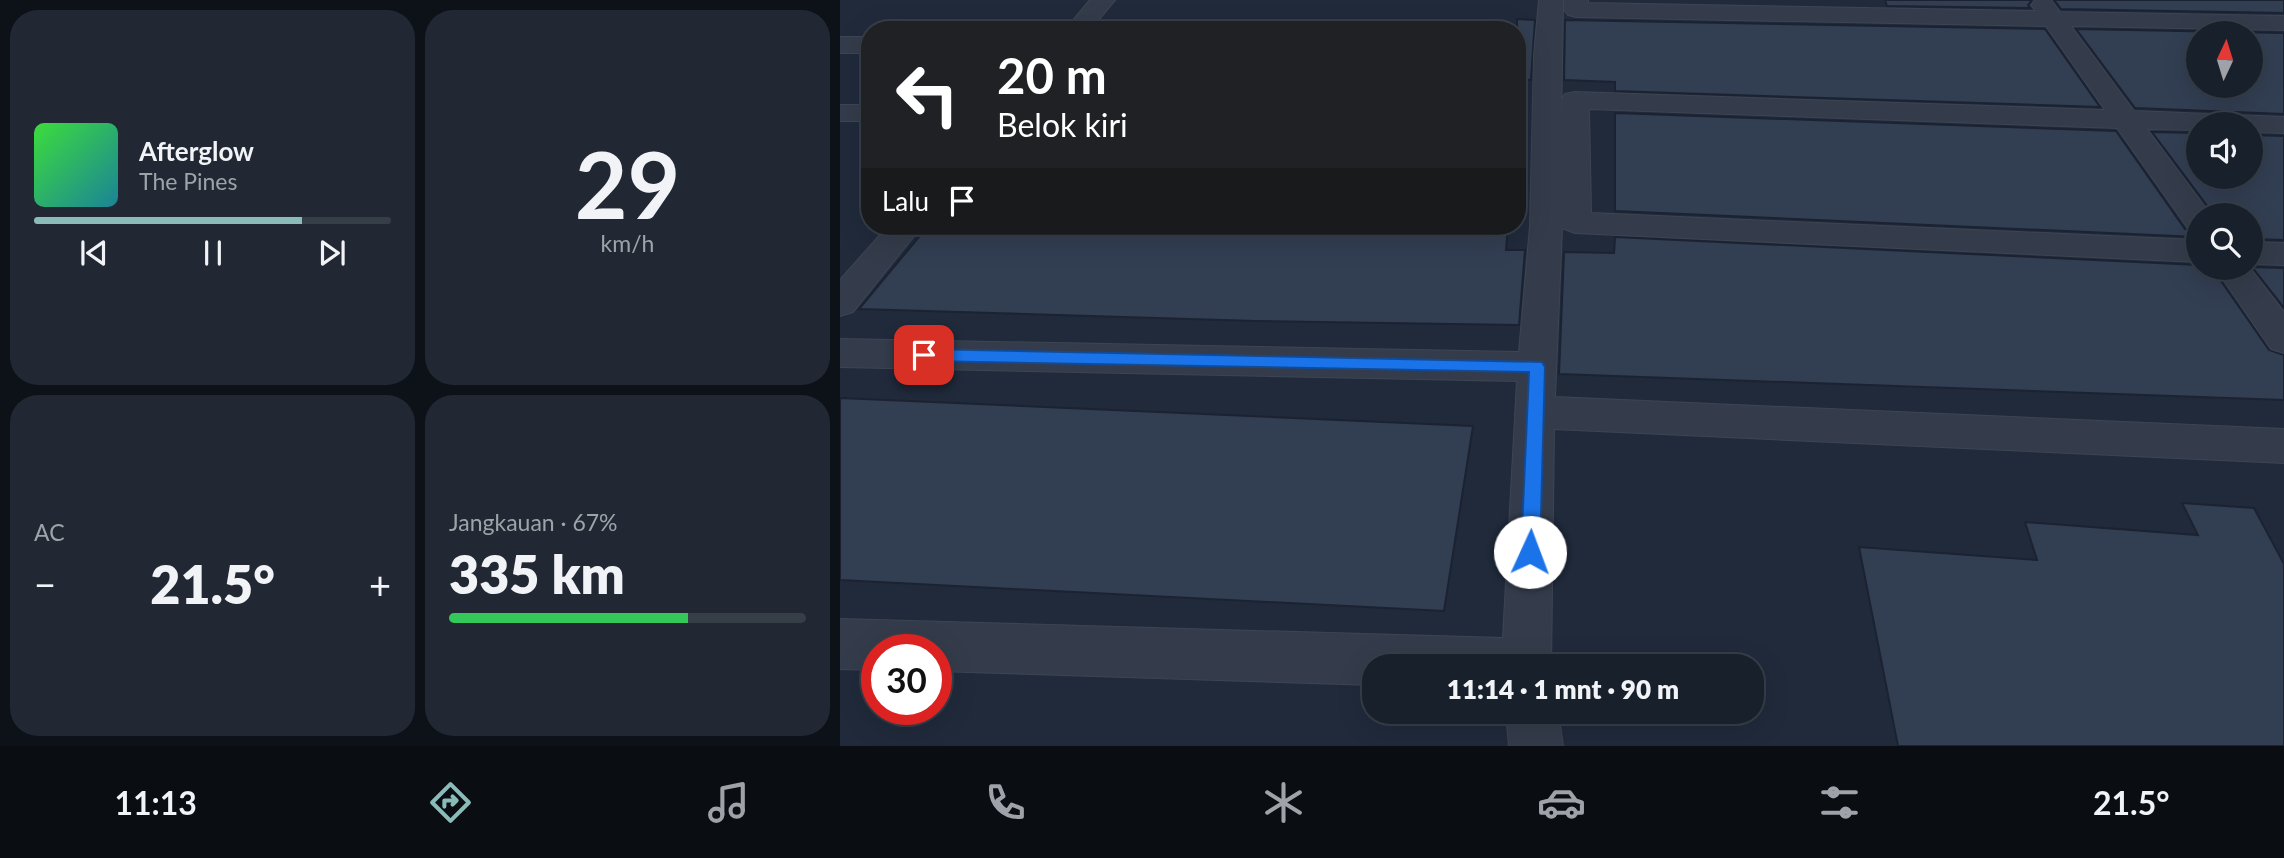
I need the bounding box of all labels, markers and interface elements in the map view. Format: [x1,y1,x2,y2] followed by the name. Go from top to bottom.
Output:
[2186,21,2263,98] north arrow
[2186,21,2263,280] map controls
[997,46,1107,104] text: 20 m
[882,49,973,140] icon: left
[997,105,1128,144] text: Belok kiri
[2186,112,2263,189] button: sound
[575,129,680,238] text: 29
[139,135,254,167] text: Afterglow
[139,167,237,195] text: The Pines
[943,182,981,220] icon: arrive
[882,185,929,217] text: Lalu
[2186,203,2263,280] button: search
[601,229,654,257] text: km/h
[75,234,113,272] icon: previous
[194,234,232,272] icon: pause
[313,234,351,272] icon: next
[894,325,954,385] pin
[905,336,943,374] icon: arrive
[449,508,618,536] text: Jangkauan · 67%
[1493,515,1567,589] position arrow
[34,518,65,546] text: AC
[449,543,625,605] text: 335 km
[150,553,275,615] text: 21.5°
[34,561,56,607] text: −
[369,561,391,607] text: +
[861,634,952,725] speed limit sign: 30
[1447,673,1679,705] text: 11:14 · 1 mnt · 90 m
[426,778,475,827] icon: directions
[704,778,753,827] icon: music
[981,778,1030,827] icon: phone
[1259,778,1308,827] icon: climate
[1537,778,1586,827] icon: car
[1815,778,1864,827] icon: filters
[114,783,197,822] text: 11:13
[2093,783,2170,822] text: 21.5°

